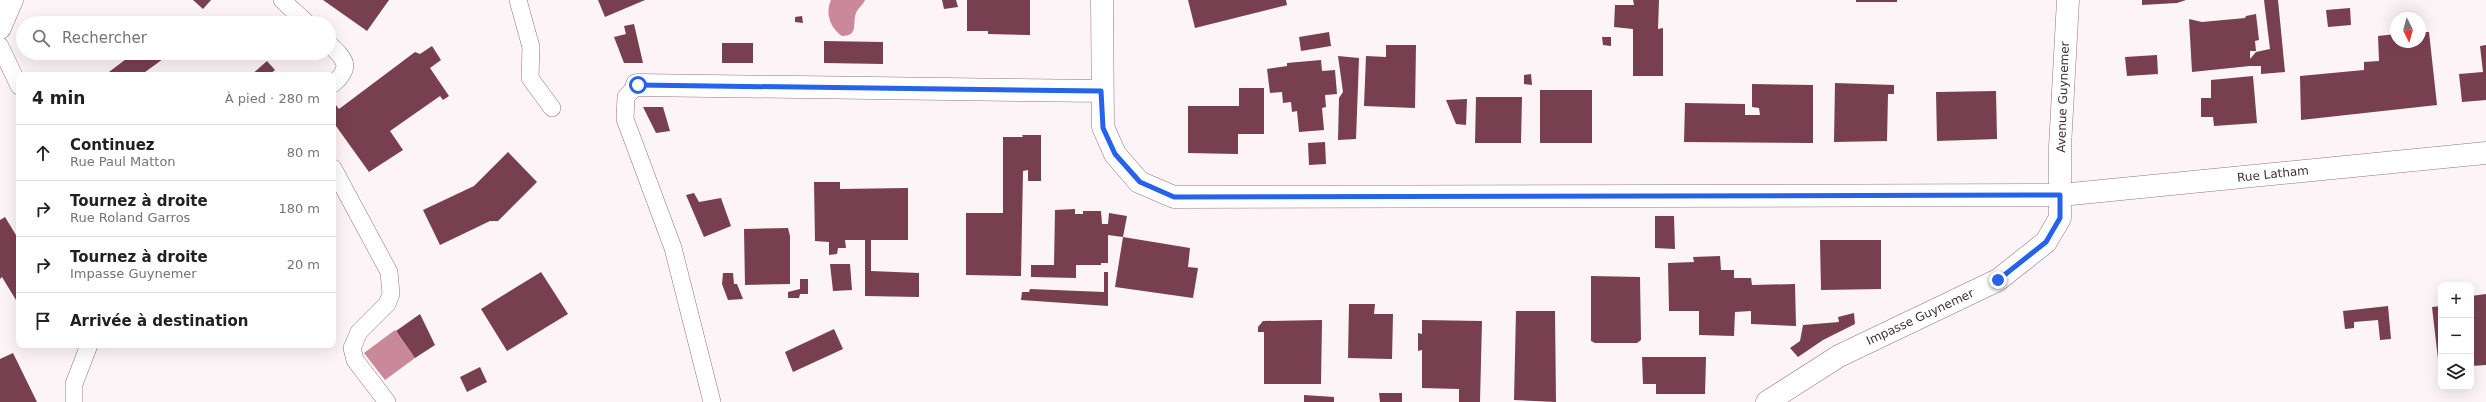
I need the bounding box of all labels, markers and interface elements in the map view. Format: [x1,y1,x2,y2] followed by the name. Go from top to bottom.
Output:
[2390,12,2426,48] north arrow
[16,16,336,60] search box
[30,27,52,49] icon: search
[62,29,147,47] text: Rechercher
[2054,41,2072,153] street label: Avenue Guynemer
[629,76,647,94] route start
[32,88,85,108] text: 4 min
[225,91,320,106] text: À pied · 280 m
[70,136,155,154] text: Continuez
[32,142,54,164] icon: ahead
[287,145,320,160] text: 80 m
[70,154,176,169] text: Rue Paul Matton
[2236,163,2310,185] street label: Rue Latham
[70,192,208,210] text: Tournez à droite
[32,198,54,220] icon: right
[278,201,320,216] text: 180 m
[70,210,190,225] text: Rue Roland Garros
[70,248,208,266] text: Tournez à droite
[32,254,54,276] icon: right
[287,257,320,272] text: 20 m
[70,266,197,281] text: Impasse Guynemer
[1989,271,2007,289] route end
[2438,282,2474,390] map controls
[2438,282,2474,318] button: +
[1864,286,1976,348] street label: Impasse Guynemer
[32,310,54,332] icon: arrive
[70,312,248,330] text: Arrivée à destination
[2438,318,2474,354] button: −
[2438,354,2474,390] button: layers

